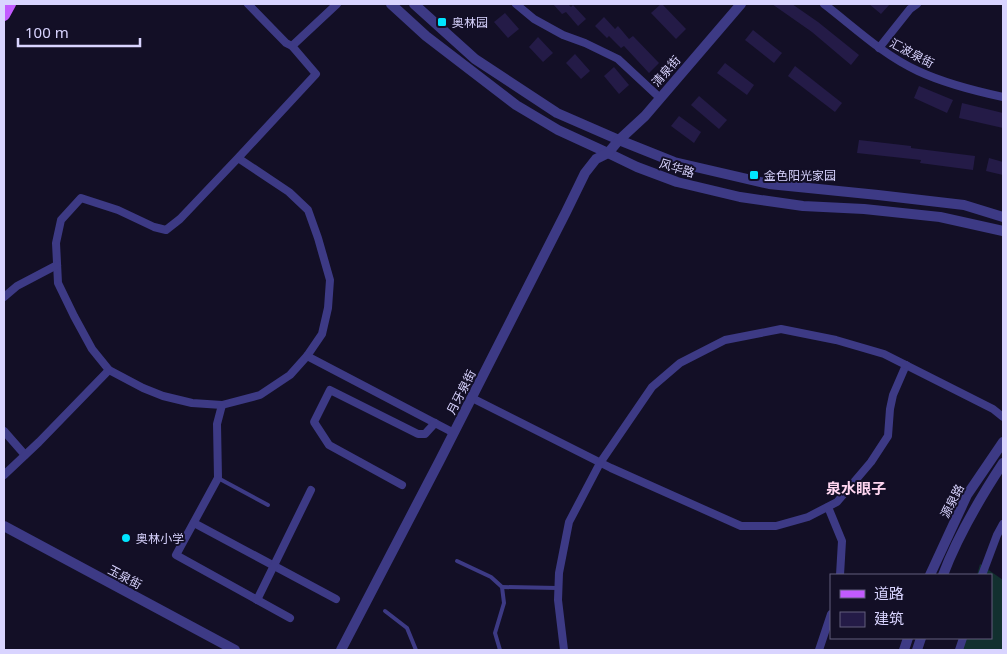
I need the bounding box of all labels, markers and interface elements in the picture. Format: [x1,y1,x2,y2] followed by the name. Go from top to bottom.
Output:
[452,14,488,31] place label: 奥林园
[18,15,140,47] scale bar
[436,16,448,28] marker: 奥林园
[25,22,69,42] text: 100 m
[887,34,937,72] street label: 汇波泉街
[648,52,684,90] street label: 清泉街
[657,155,697,181] street label: 风华路
[764,167,836,184] place label: 金色阳光家园
[748,169,760,181] marker: 金色阳光家园
[443,367,479,417] street label: 月牙泉街
[826,478,886,498] district label: 泉水眼子
[936,481,968,521] street label: 源泉路
[136,530,184,547] place label: 奥林小学
[120,532,132,544] marker: 奥林小学
[105,561,145,593] street label: 玉泉街
[830,574,992,639] legend
[874,583,904,603] text: 道路
[874,608,904,628] text: 建筑

